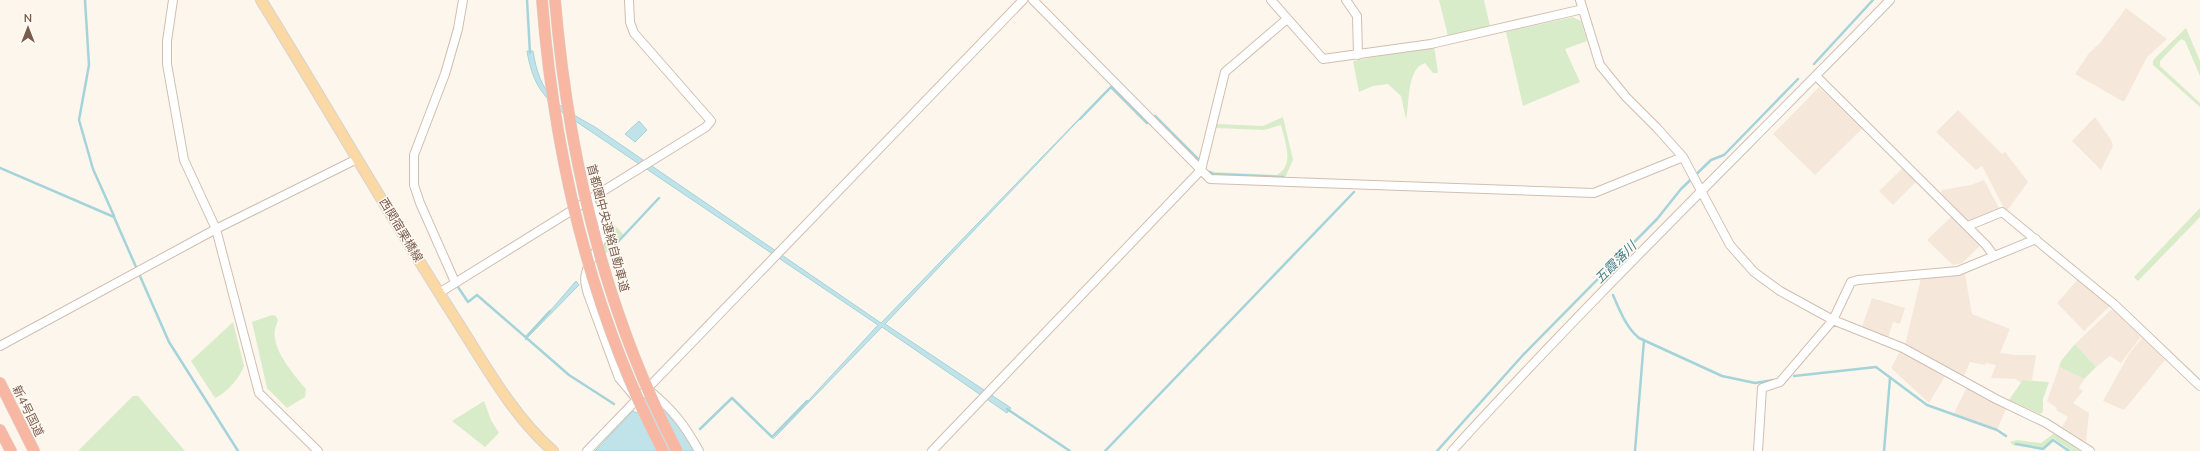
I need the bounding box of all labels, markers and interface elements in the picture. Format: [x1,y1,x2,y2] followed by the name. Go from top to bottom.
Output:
[8,8,48,48] north arrow
[24,11,32,25] text: N
[584,162,633,294] street label: 首都圏中央連絡自動車道
[376,195,426,264] street label: 西関宿栗橋線
[1591,237,1640,286] water label: 五霞落川
[10,383,47,439] street label: 新4号国道

